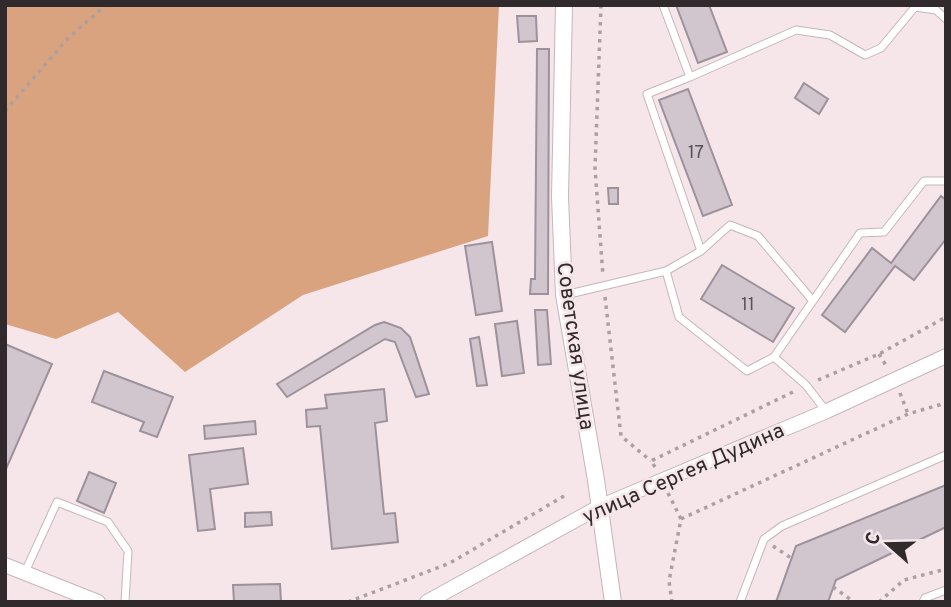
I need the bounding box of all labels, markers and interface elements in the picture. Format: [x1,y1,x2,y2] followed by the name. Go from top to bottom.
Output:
[688,142,704,165] house number: 17
[549,261,600,432] street label: Советская улица
[741,294,755,317] house number: 11
[578,418,789,531] street label: улица Сергея Дудина
[853,509,923,579] north arrow
[861,529,887,549] text: С

